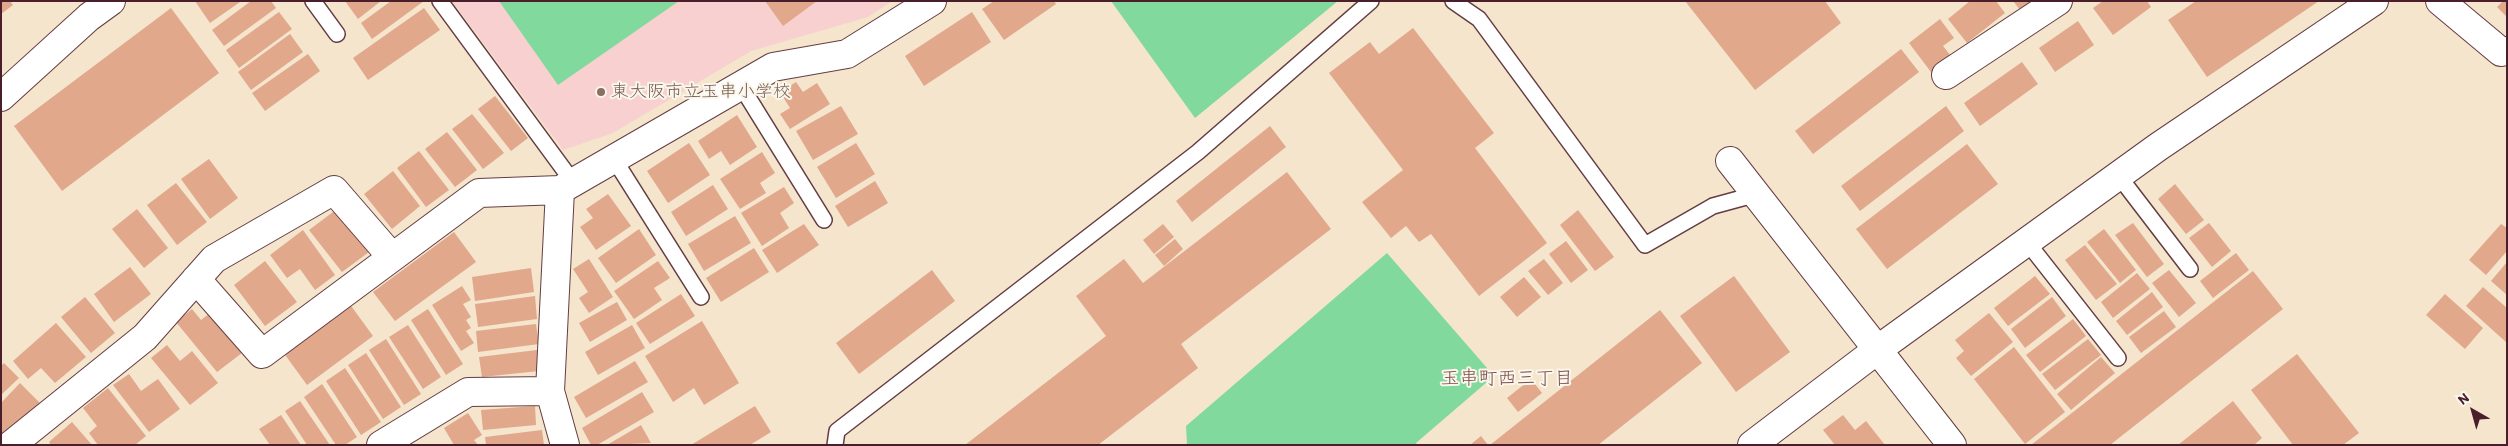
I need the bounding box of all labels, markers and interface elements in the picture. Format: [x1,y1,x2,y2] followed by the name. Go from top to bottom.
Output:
[611,81,791,103] place label: 東大阪市立玉串小学校
[595,86,607,98] marker: 東大阪市立玉串小学校
[1441,368,1573,390] district label: 玉串町西三丁目
[2448,386,2498,436] north arrow
[2454,389,2472,408] text: N

